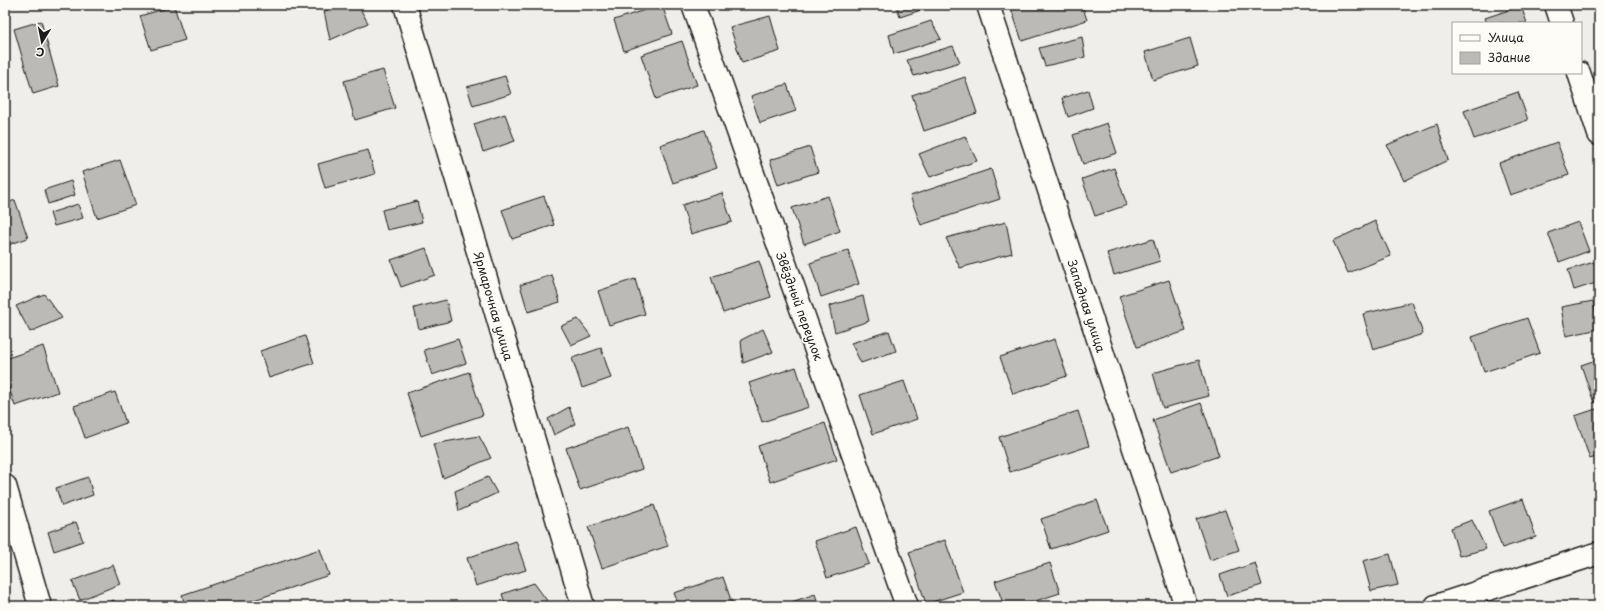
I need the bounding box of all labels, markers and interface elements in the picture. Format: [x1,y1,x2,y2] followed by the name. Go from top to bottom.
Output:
[22,22,62,62] north arrow
[1452,22,1582,74] legend
[1488,28,1524,46] text: Улица
[35,43,46,61] text: С
[1488,48,1530,66] text: Здание
[470,249,518,363] street label: Ярмарочная улица
[772,249,828,364] street label: Звёздный переулок
[1064,257,1111,355] street label: Западная улица

